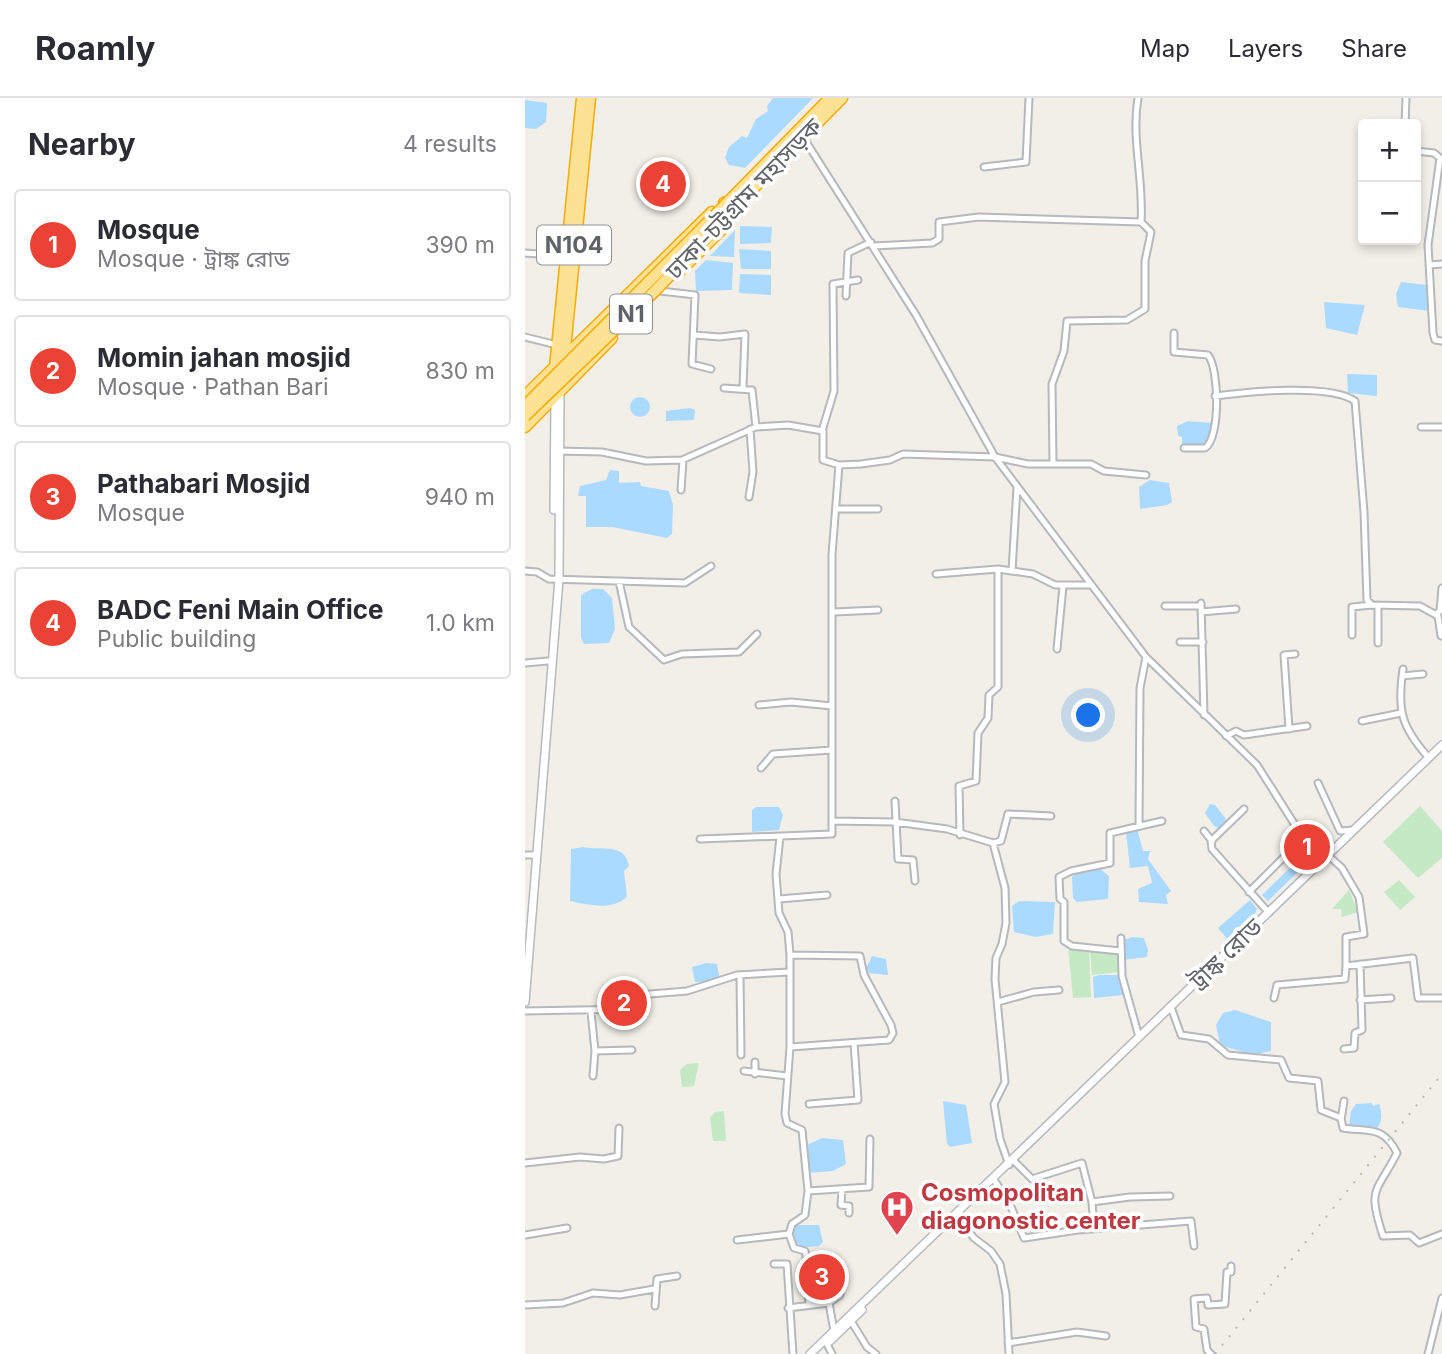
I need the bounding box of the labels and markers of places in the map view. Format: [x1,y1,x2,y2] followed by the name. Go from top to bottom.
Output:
[640,158,686,210] pin: 4
[1284,821,1330,873] pin: 1
[601,977,647,1029] pin: 2
[921,1178,1141,1235] place label: Cosmopolitan diagonostic center
[878,1188,916,1237] hospital icon: Cosmopolitan diagonostic center
[799,1251,845,1303] pin: 3

